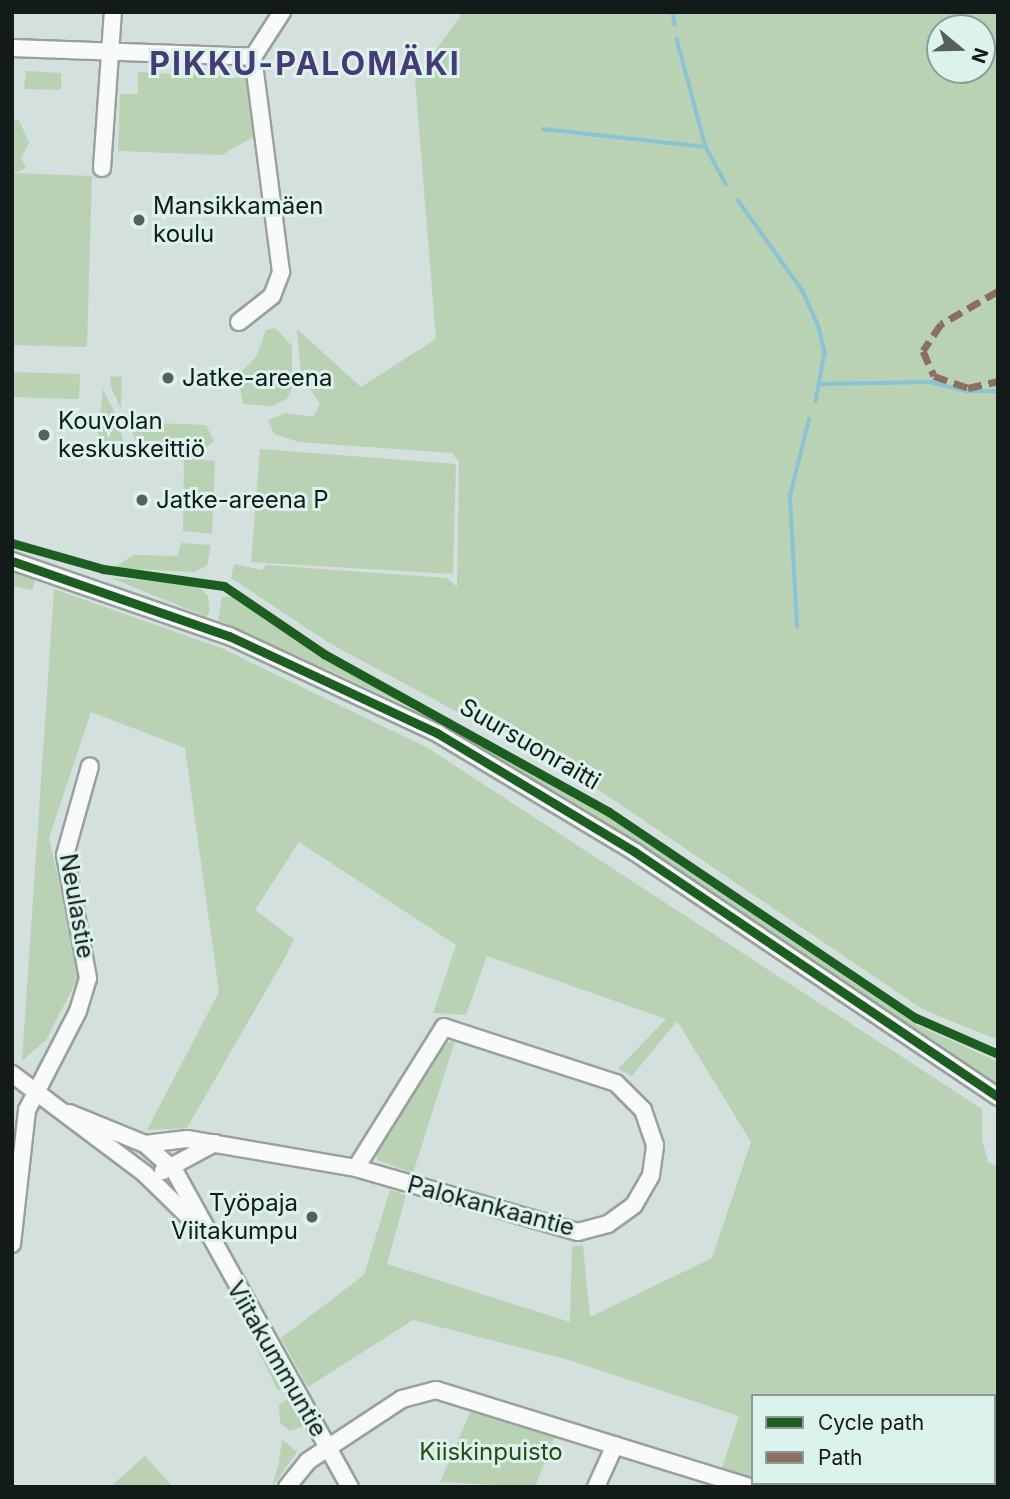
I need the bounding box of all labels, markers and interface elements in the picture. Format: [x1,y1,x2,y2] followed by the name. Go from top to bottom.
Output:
[926,14,996,84] north arrow
[151,45,459,83] district label: PIKKU-PALOMÄKI
[966,45,993,66] text: N
[153,192,323,248] place label: Mansikkamäen koulu
[131,212,147,228] marker: Mansikkamäen koulu
[182,364,332,392] place label: Jatke-areena
[160,370,176,386] marker: Jatke-areena
[58,407,205,463] place label: Kouvolan keskuskeittiö
[36,427,52,443] marker: Kouvolan keskuskeittiö
[156,486,329,514] place label: Jatke-areena P
[134,492,150,508] marker: Jatke-areena P
[455,692,605,796] street label: Suursuonraitti
[54,851,100,961] street label: Neulastie
[404,1170,578,1242] street label: Palokankaantie
[171,1189,298,1245] place label: Työpaja Viitakumpu
[304,1209,320,1225] marker: Työpaja Viitakumpu
[221,1276,333,1442] street label: Viitakummuntie
[751,1394,996,1485] legend
[818,1410,924,1435] text: Cycle path
[419,1438,563,1466] park label: Kiiskinpuisto
[818,1445,863,1470] text: Path

